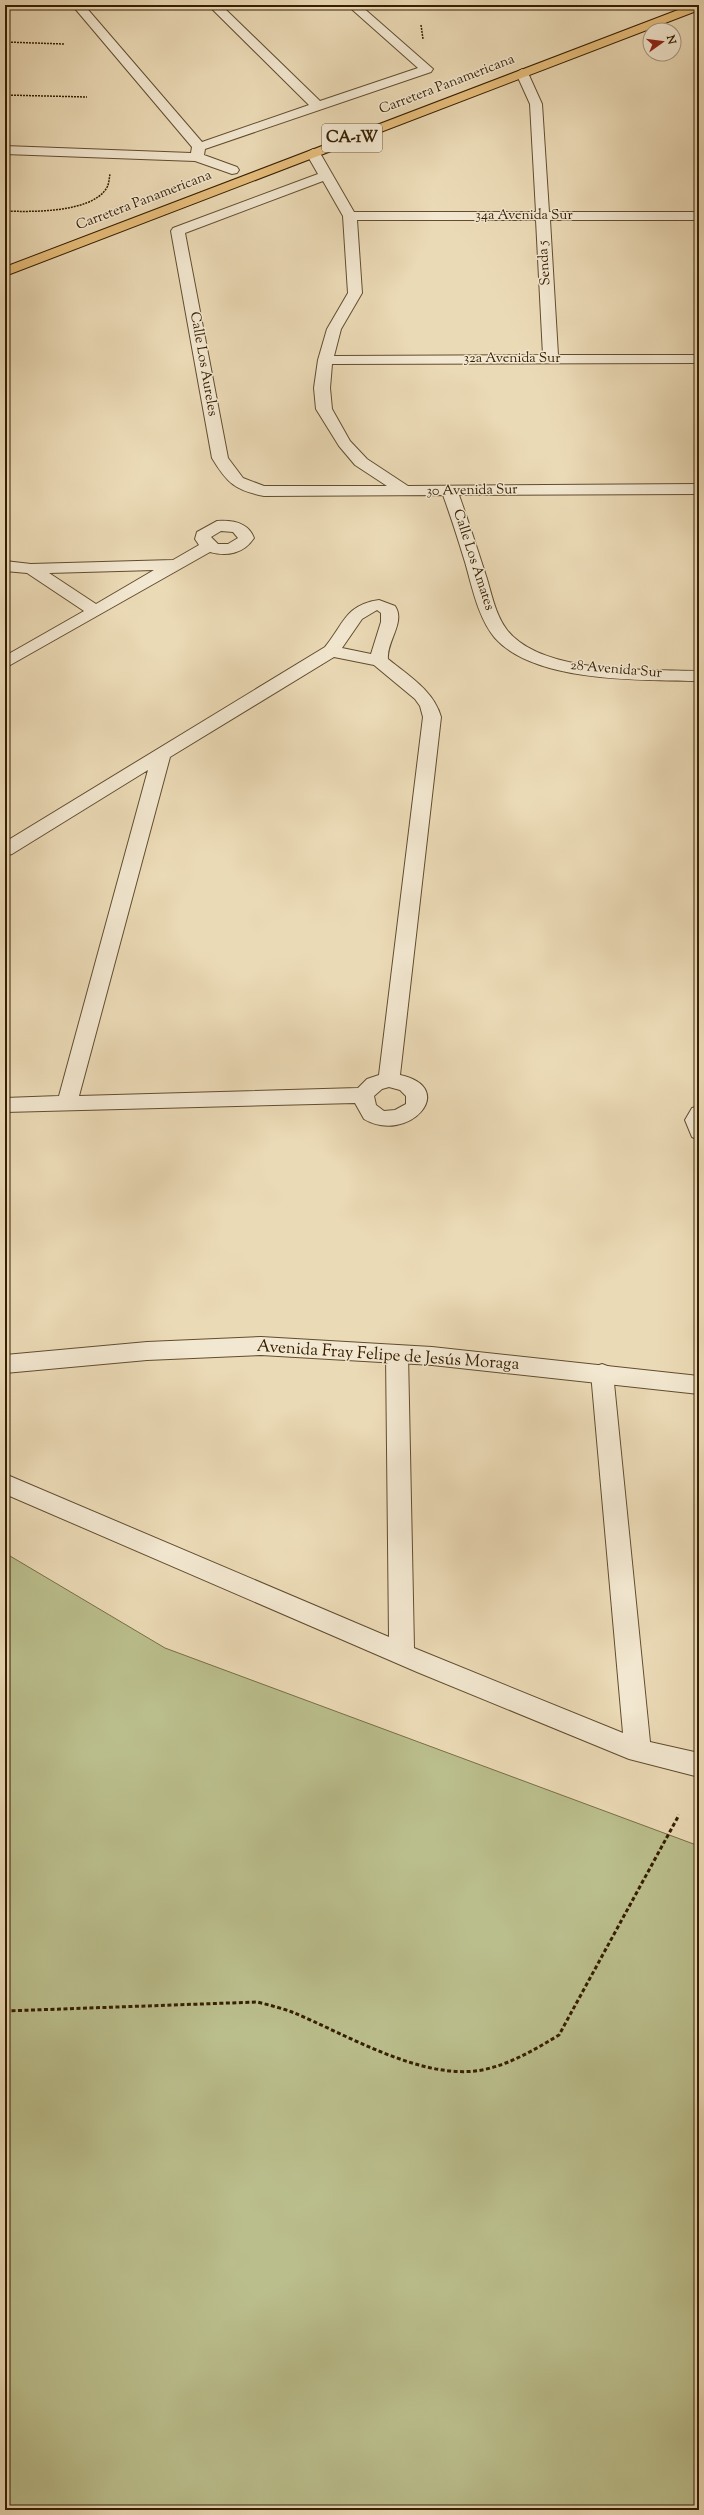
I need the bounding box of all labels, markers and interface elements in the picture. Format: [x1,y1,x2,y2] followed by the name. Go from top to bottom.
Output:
[642,22,682,62] north arrow
[662,33,680,46] text: N
[376,50,518,120] street label: Carretera Panamericana
[322,124,382,152] road number: CA-1W
[73,166,215,236] street label: Carretera Panamericana
[475,206,573,226] street label: 34a Avenida Sur
[533,240,557,286] street label: Senda 5
[184,310,222,418] street label: Calle Los Aureles
[464,349,561,369] street label: 32a Avenida Sur
[426,480,518,502] street label: 30 Avenida Sur
[447,507,499,613] street label: Calle Los Amates
[569,656,663,684] street label: 28 Avenida Sur
[256,1335,520,1377] street label: Avenida Fray Felipe de Jesús Moraga

